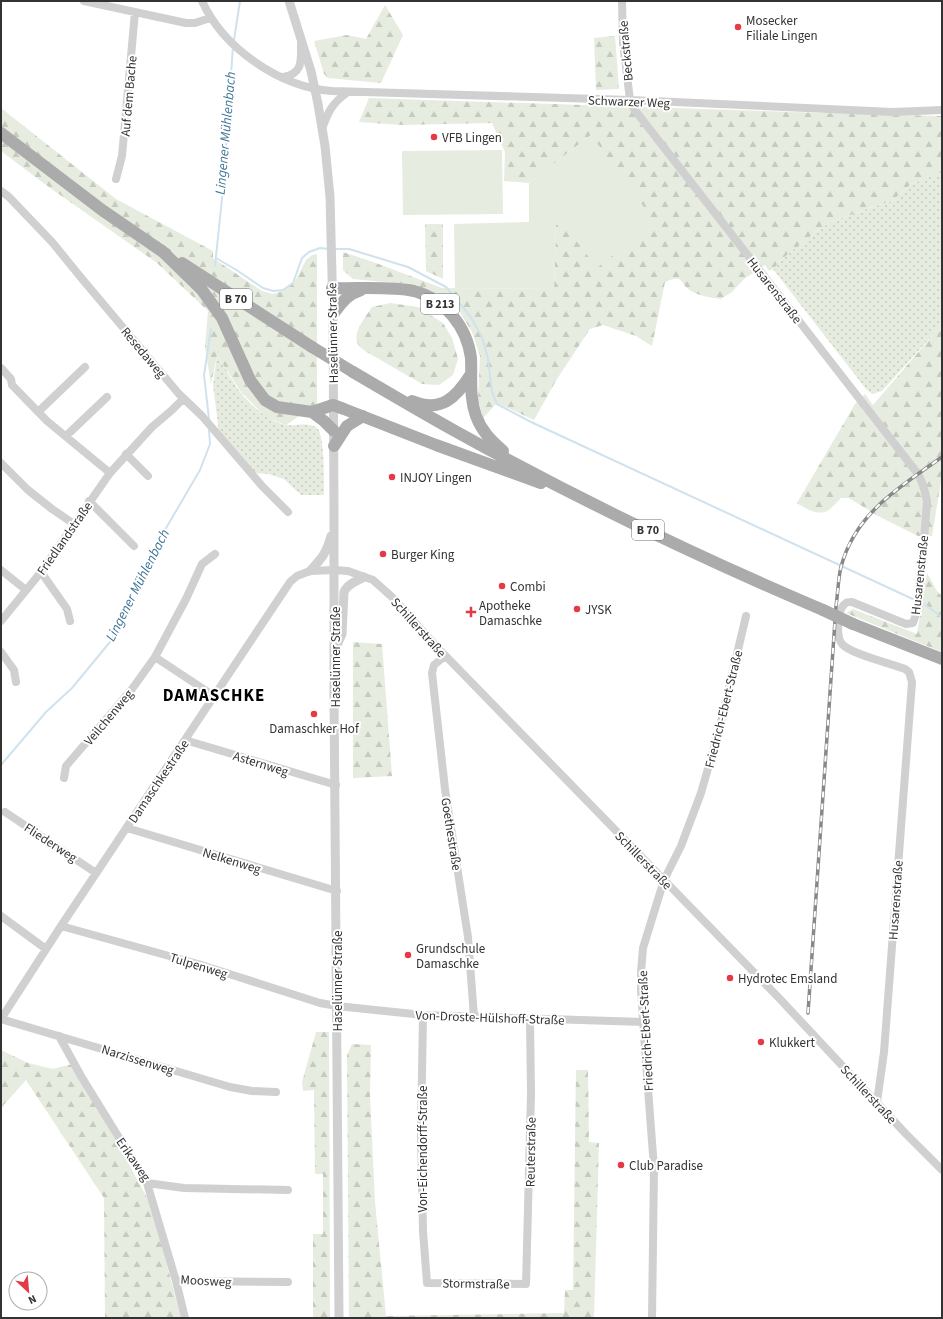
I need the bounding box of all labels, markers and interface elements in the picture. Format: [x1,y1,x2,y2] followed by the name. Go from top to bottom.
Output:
[746,12,818,45] place label: Mosecker Filiale Lingen
[614,20,638,82] street label: Beckstraße
[733,22,743,32] marker: Mosecker Filiale Lingen
[116,55,141,137] street label: Auf dem Bache
[211,71,241,195] water label: Lingener Mühlenbach
[588,92,671,112] street label: Schwarzer Weg
[442,129,502,147] place label: VFB Lingen
[429,132,439,142] marker: VFB Lingen
[743,254,806,328] street label: Husarenstraße
[323,282,343,384] street label: Haselünner Straße
[220,289,252,309] road number: B 70
[421,294,459,314] road number: B 213
[117,323,170,382] street label: Resedaweg
[400,469,472,487] place label: INJOY Lingen
[387,472,397,482] marker: INJOY Lingen
[33,498,97,579] street label: Friedlandstraße
[632,520,664,540] road number: B 70
[101,526,175,645] water label: Lingener Mühlenbach
[907,534,933,616] street label: Husarenstraße
[391,546,455,564] place label: Burger King
[378,549,388,559] marker: Burger King
[510,578,546,596] place label: Combi
[497,581,507,591] marker: Combi
[386,594,450,662] street label: Schillerstraße
[479,597,542,630] place label: Apotheke Damaschke
[585,601,612,619] place label: JYSK
[572,604,582,614] marker: JYSK
[327,607,345,707] street label: Haselünner Straße
[466,607,476,617] marker: Apotheke Damaschke
[701,648,747,770] street label: Friedrich-Ebert-Straße
[163,684,265,708] district label: DAMASCHKE
[80,685,138,750] street label: Veilchenweg
[309,709,319,719] marker: Damaschker Hof
[269,720,360,738] place label: Damaschker Hof
[124,736,193,827] street label: Damaschkestraße
[231,747,291,781] street label: Asternweg
[436,796,466,872] street label: Goethestraße
[20,819,81,867] street label: Fliederweg
[611,827,676,894] street label: Schillerstraße
[200,844,264,878] street label: Nelkenweg
[884,860,908,940] street label: Husarenstraße
[329,931,347,1031] street label: Haselünner Straße
[416,940,485,973] place label: Grundschule Damaschke
[168,949,230,983] street label: Tulpenweg
[403,950,413,960] marker: Grundschule Damaschke
[634,970,658,1092] street label: Friedrich-Ebert-Straße
[738,970,837,988] place label: Hydrotec Emsland
[725,973,735,983] marker: Hydrotec Emsland
[415,1006,565,1030] street label: Von-Droste-Hülshoff-Straße
[769,1034,816,1052] place label: Klukkert
[756,1037,766,1047] marker: Klukkert
[99,1040,177,1080] street label: Narzissenweg
[836,1061,900,1128] street label: Schillerstraße
[414,1086,432,1212] street label: Von-Eichendorff-Straße
[521,1117,541,1187] street label: Reuterstraße
[112,1134,155,1185] street label: Erikaweg
[629,1157,703,1175] place label: Club Paradise
[616,1160,626,1170] marker: Club Paradise
[8,1271,48,1311] north arrow
[180,1271,232,1291] street label: Moosweg
[442,1274,510,1294] street label: Stormstraße
[26,1291,39,1308] text: N

